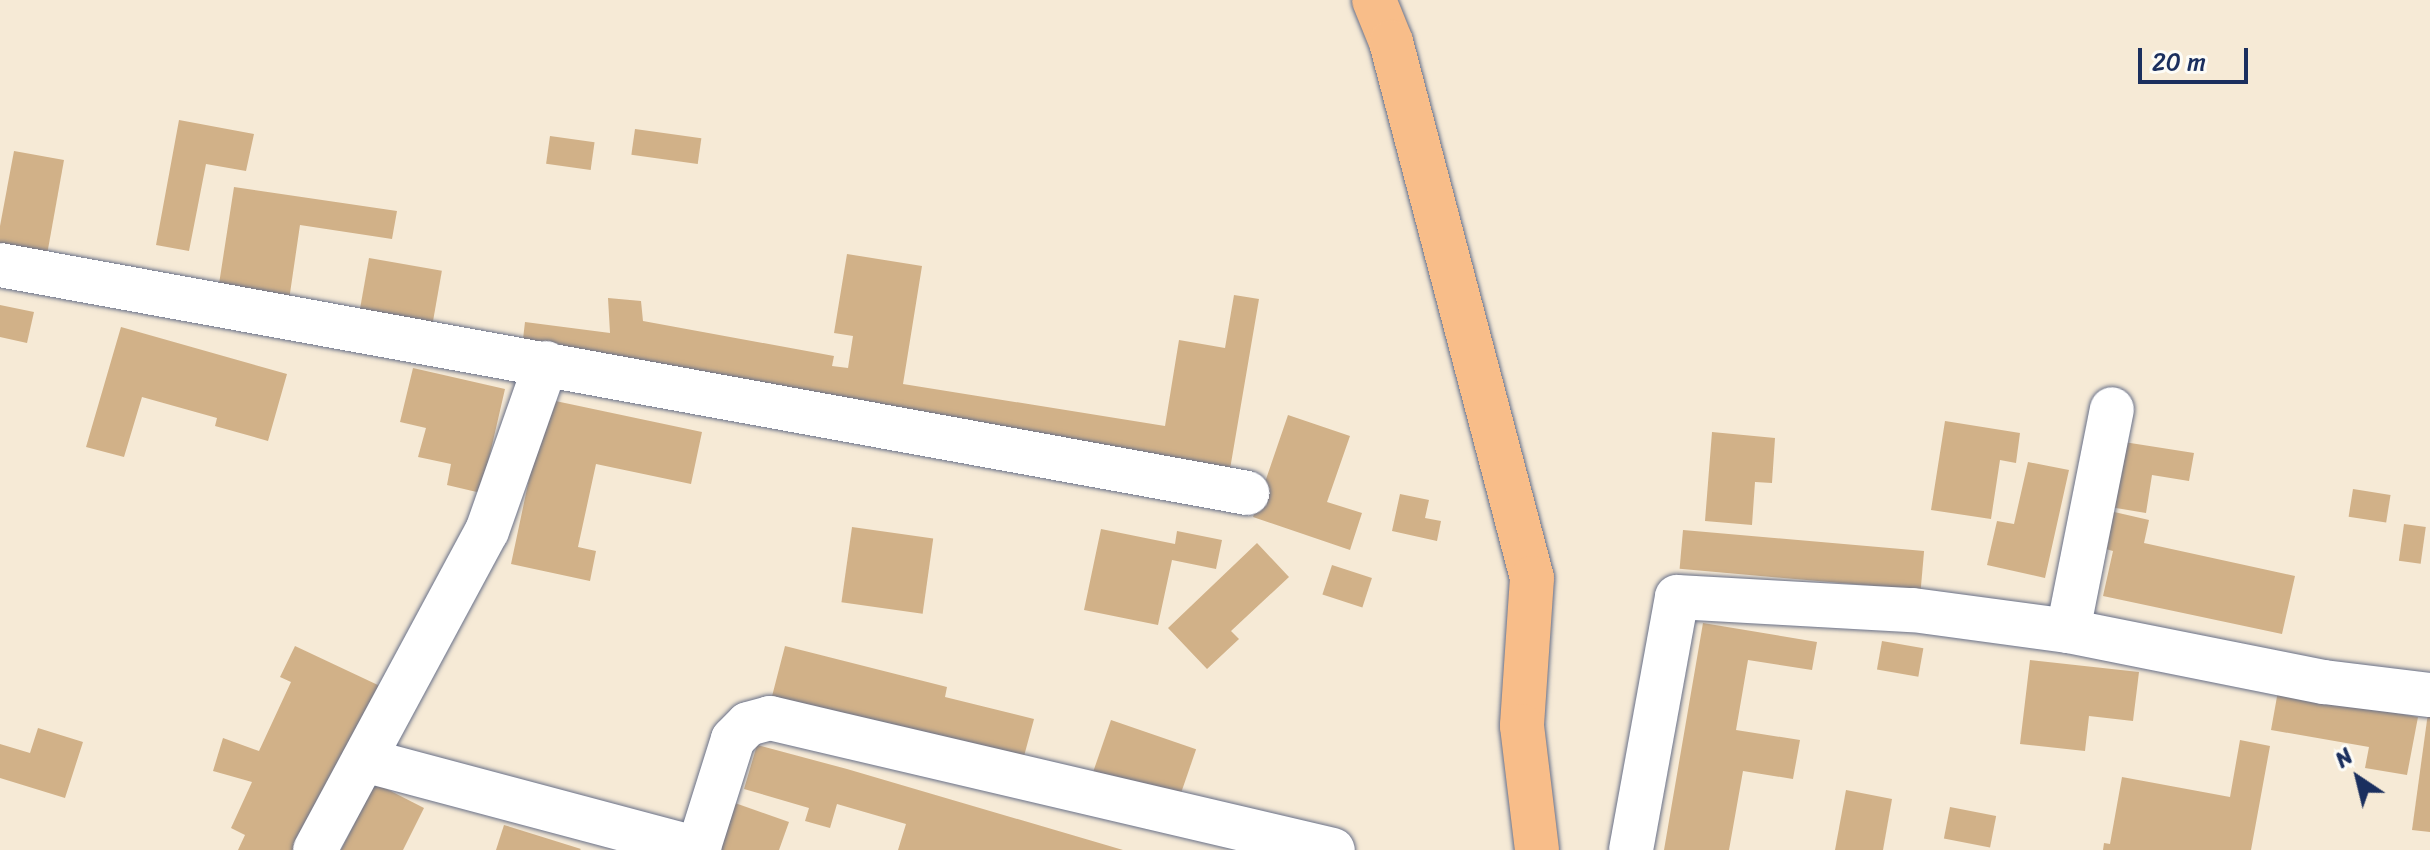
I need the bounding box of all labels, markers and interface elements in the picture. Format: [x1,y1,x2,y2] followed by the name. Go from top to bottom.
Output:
[2142,32,2252,82] scale bar
[2152,41,2206,83] text: 20 m
[2318,738,2398,818] north arrow
[2327,738,2361,778] text: N

